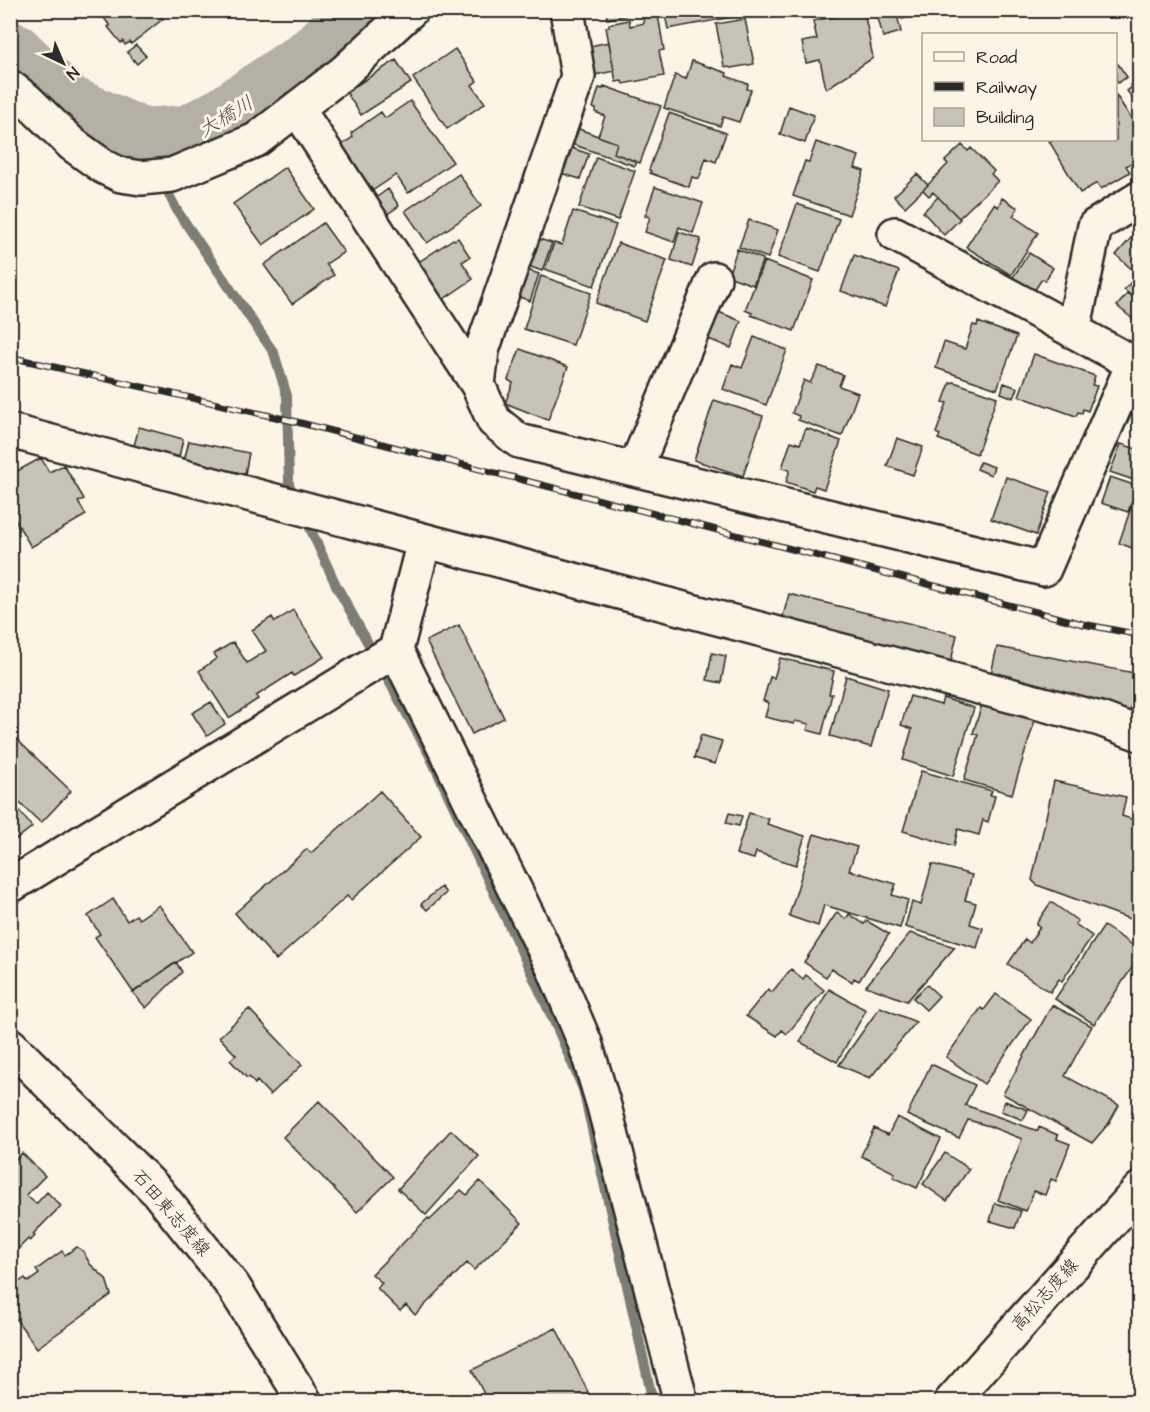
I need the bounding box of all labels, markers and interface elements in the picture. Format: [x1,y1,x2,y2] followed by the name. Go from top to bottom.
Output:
[33,33,93,93] north arrow
[922,33,1117,141] legend
[976,45,1017,70] text: Road
[61,62,84,84] text: N
[976,75,1037,101] text: Railway
[193,90,259,144] water label: 大橋川
[976,105,1034,131] text: Building
[126,1164,216,1262] street label: 石田東志度線
[1006,1253,1084,1337] street label: 高松志度線

